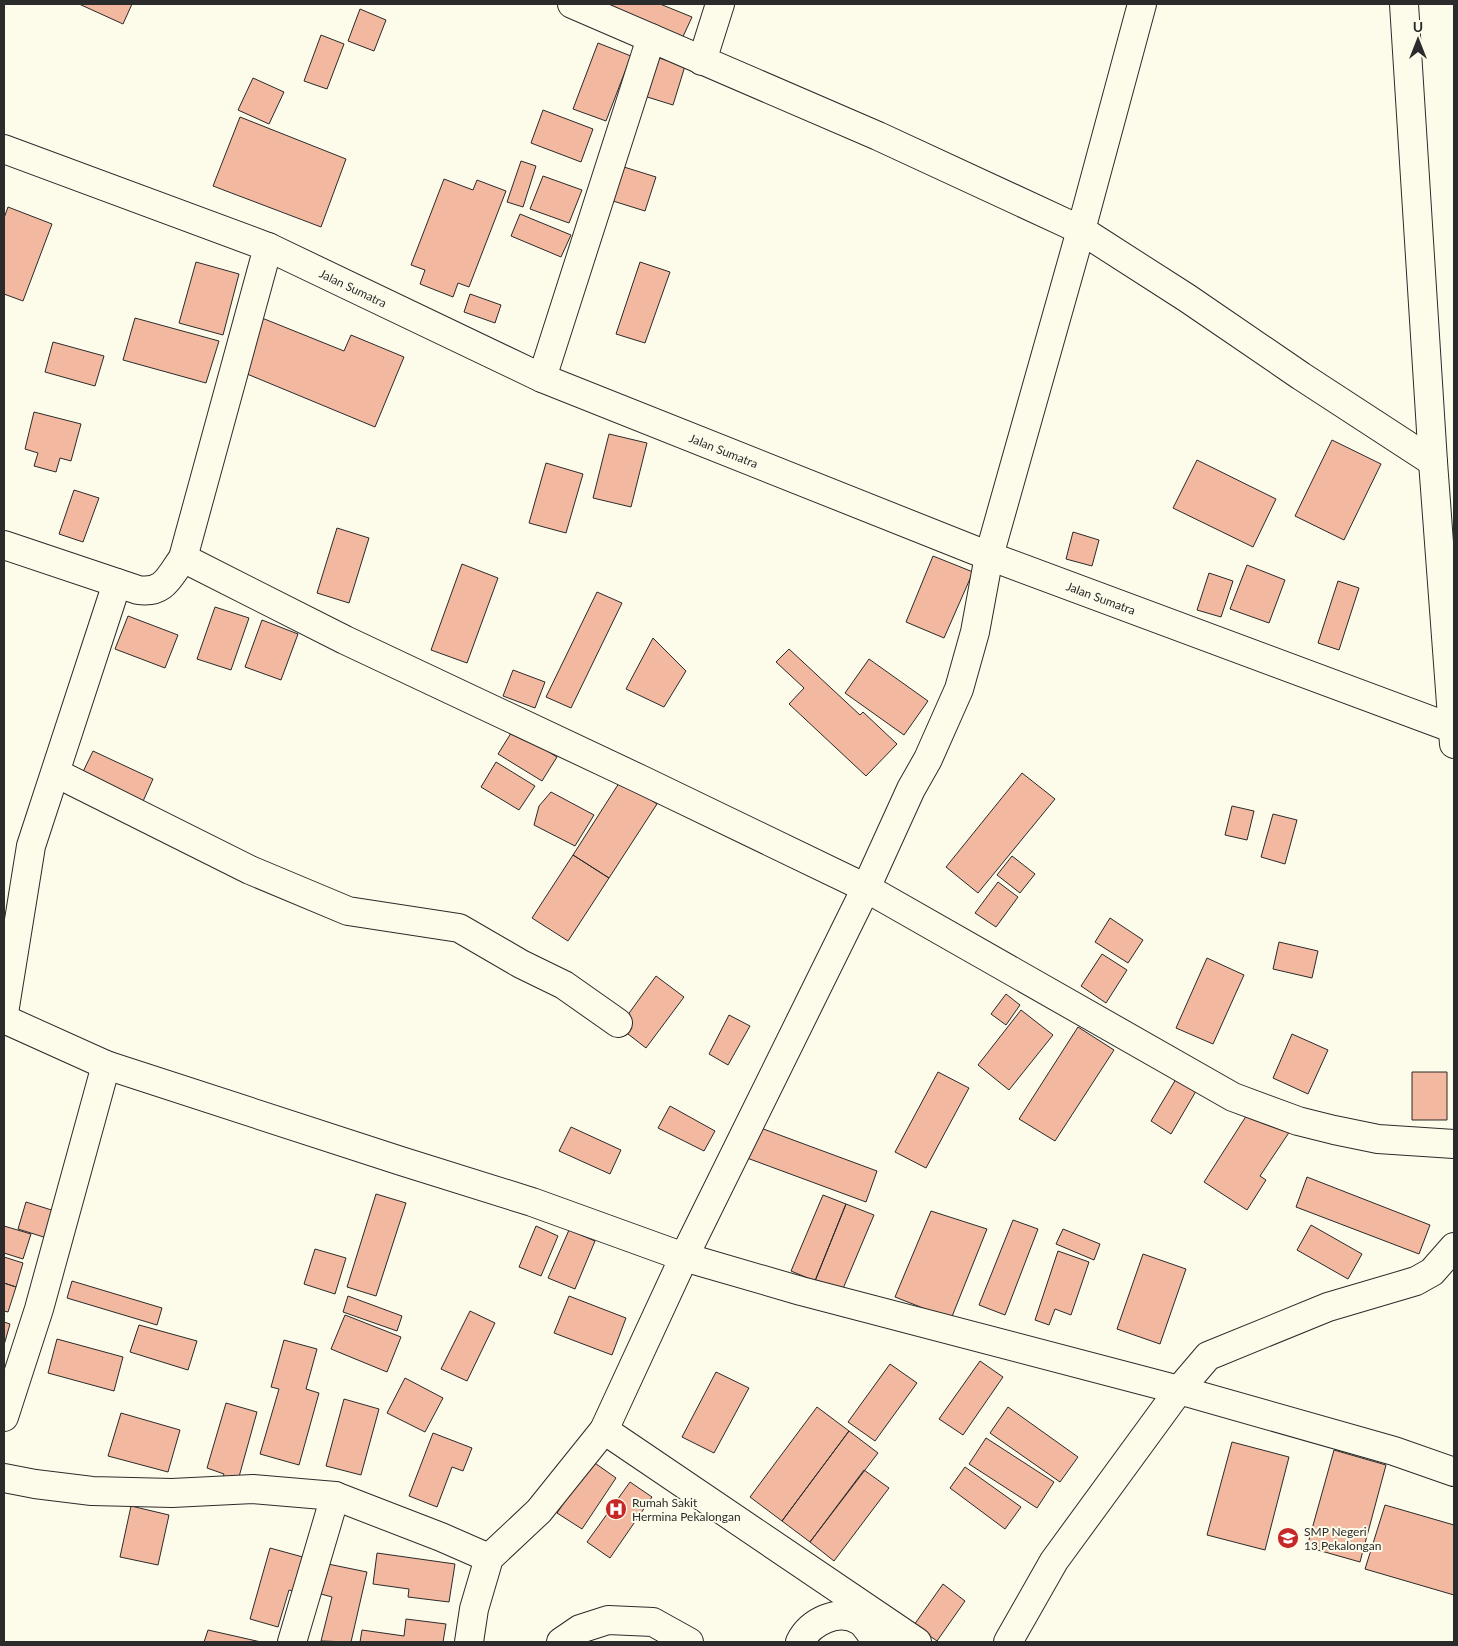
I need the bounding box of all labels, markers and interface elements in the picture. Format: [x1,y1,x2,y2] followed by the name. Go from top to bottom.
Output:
[1393,15,1443,65] north arrow
[1413,18,1423,35] text: U
[317,265,389,310] street label: Jalan Sumatra
[687,430,760,471] street label: Jalan Sumatra
[1064,578,1138,617] street label: Jalan Sumatra
[632,1495,741,1524] place label: Rumah Sakit Hermina Pekalongan
[604,1497,628,1521] hospital icon: Rumah Sakit Hermina Pekalongan
[1304,1524,1382,1553] place label: SMP Negeri 13 Pekalongan
[1276,1526,1300,1550] school or university icon: SMP Negeri 13 Pekalongan

